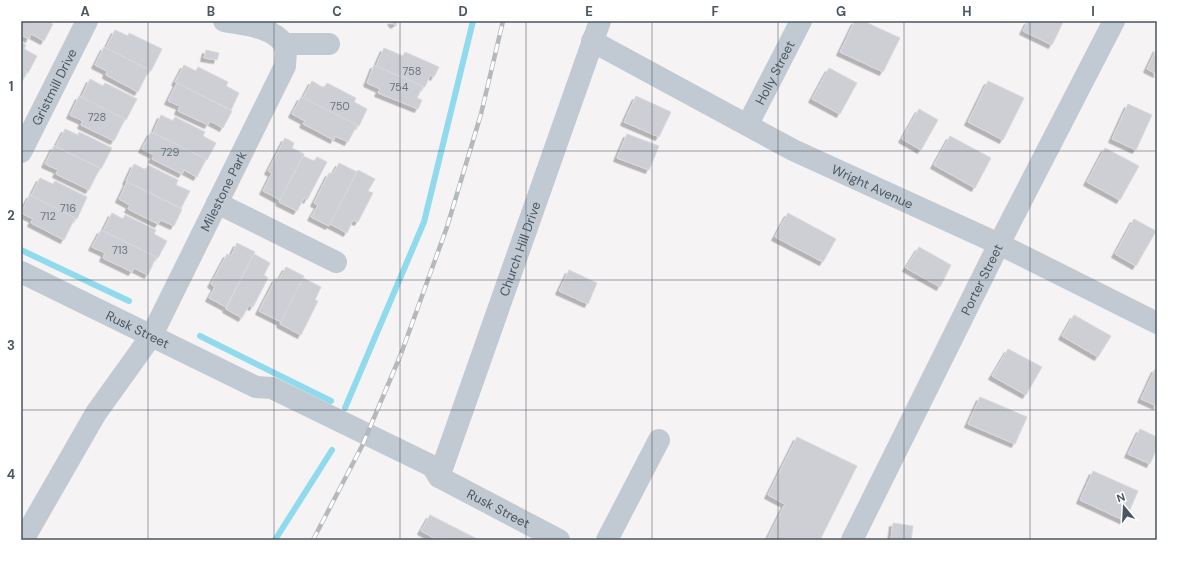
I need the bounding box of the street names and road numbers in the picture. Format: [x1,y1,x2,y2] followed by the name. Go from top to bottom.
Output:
[751,37,798,107] street label: Holly Street
[27,45,80,128] street label: Gristmill Drive
[196,148,250,234] street label: Milestone Park
[829,160,916,212] street label: Wright Avenue
[495,199,544,298] street label: Church Hill Drive
[957,241,1006,318] street label: Porter Street
[103,306,172,352] street label: Rusk Street
[464,485,533,532] street label: Rusk Street

